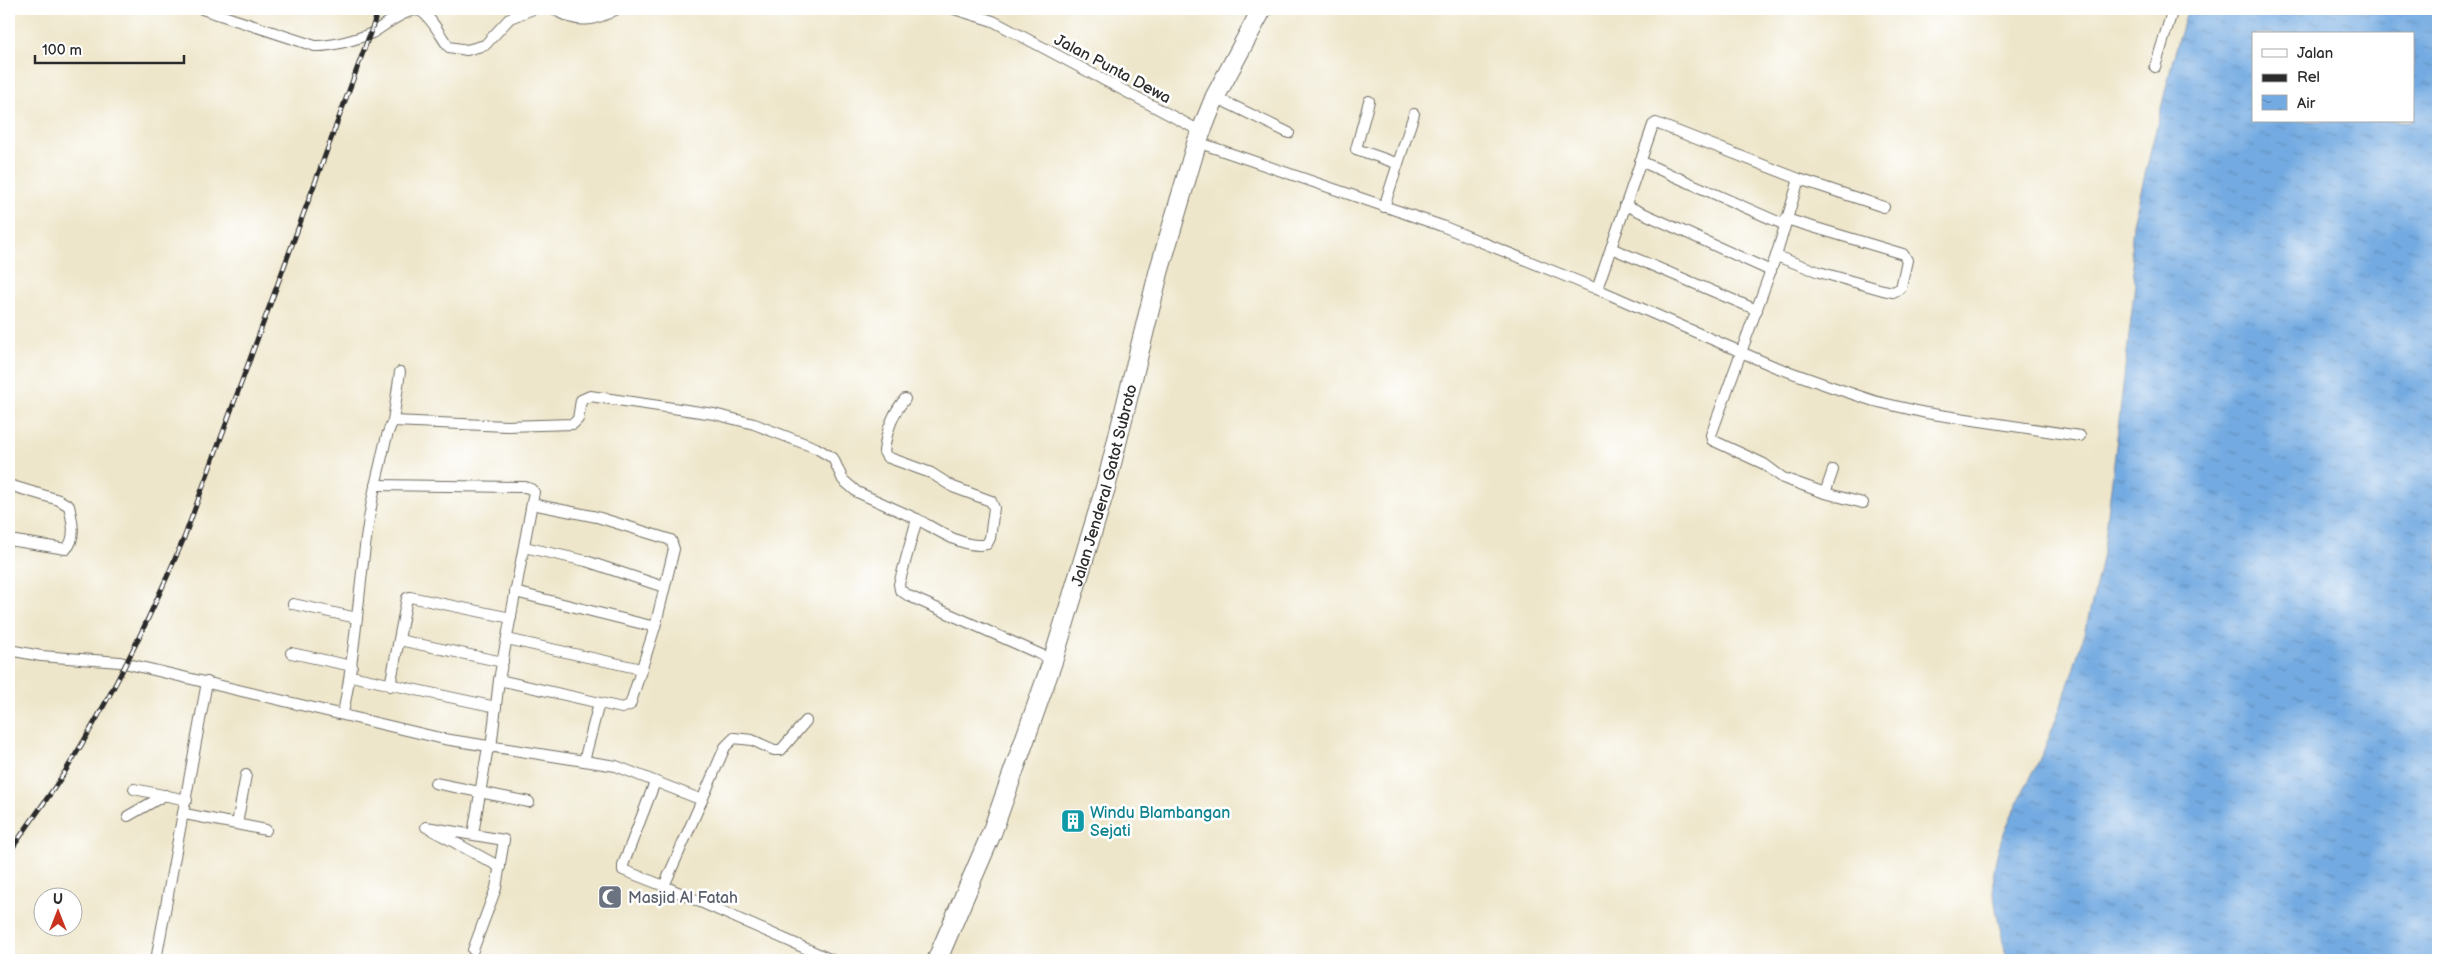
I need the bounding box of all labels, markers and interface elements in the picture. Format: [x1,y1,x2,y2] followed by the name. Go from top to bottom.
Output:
[1051,31,1174,108] street label: Jalan Punta Dewa
[35,32,184,64] scale bar
[2252,32,2414,122] legend
[42,41,82,60] text: 100 m
[2297,44,2333,63] text: Jalan
[2297,68,2320,87] text: Rel
[2297,94,2316,113] text: Air
[1068,382,1142,589] street label: Jalan Jenderal Gatot Subroto
[1090,804,1230,841] place label: Windu Blambangan Sejati
[1060,808,1086,834] building icon: Windu Blambangan Sejati
[597,884,623,910] mosque icon: Masjid Al Fatah
[32,886,82,936] north arrow
[628,889,738,908] place label: Masjid Al Fatah
[53,891,63,908] text: U

